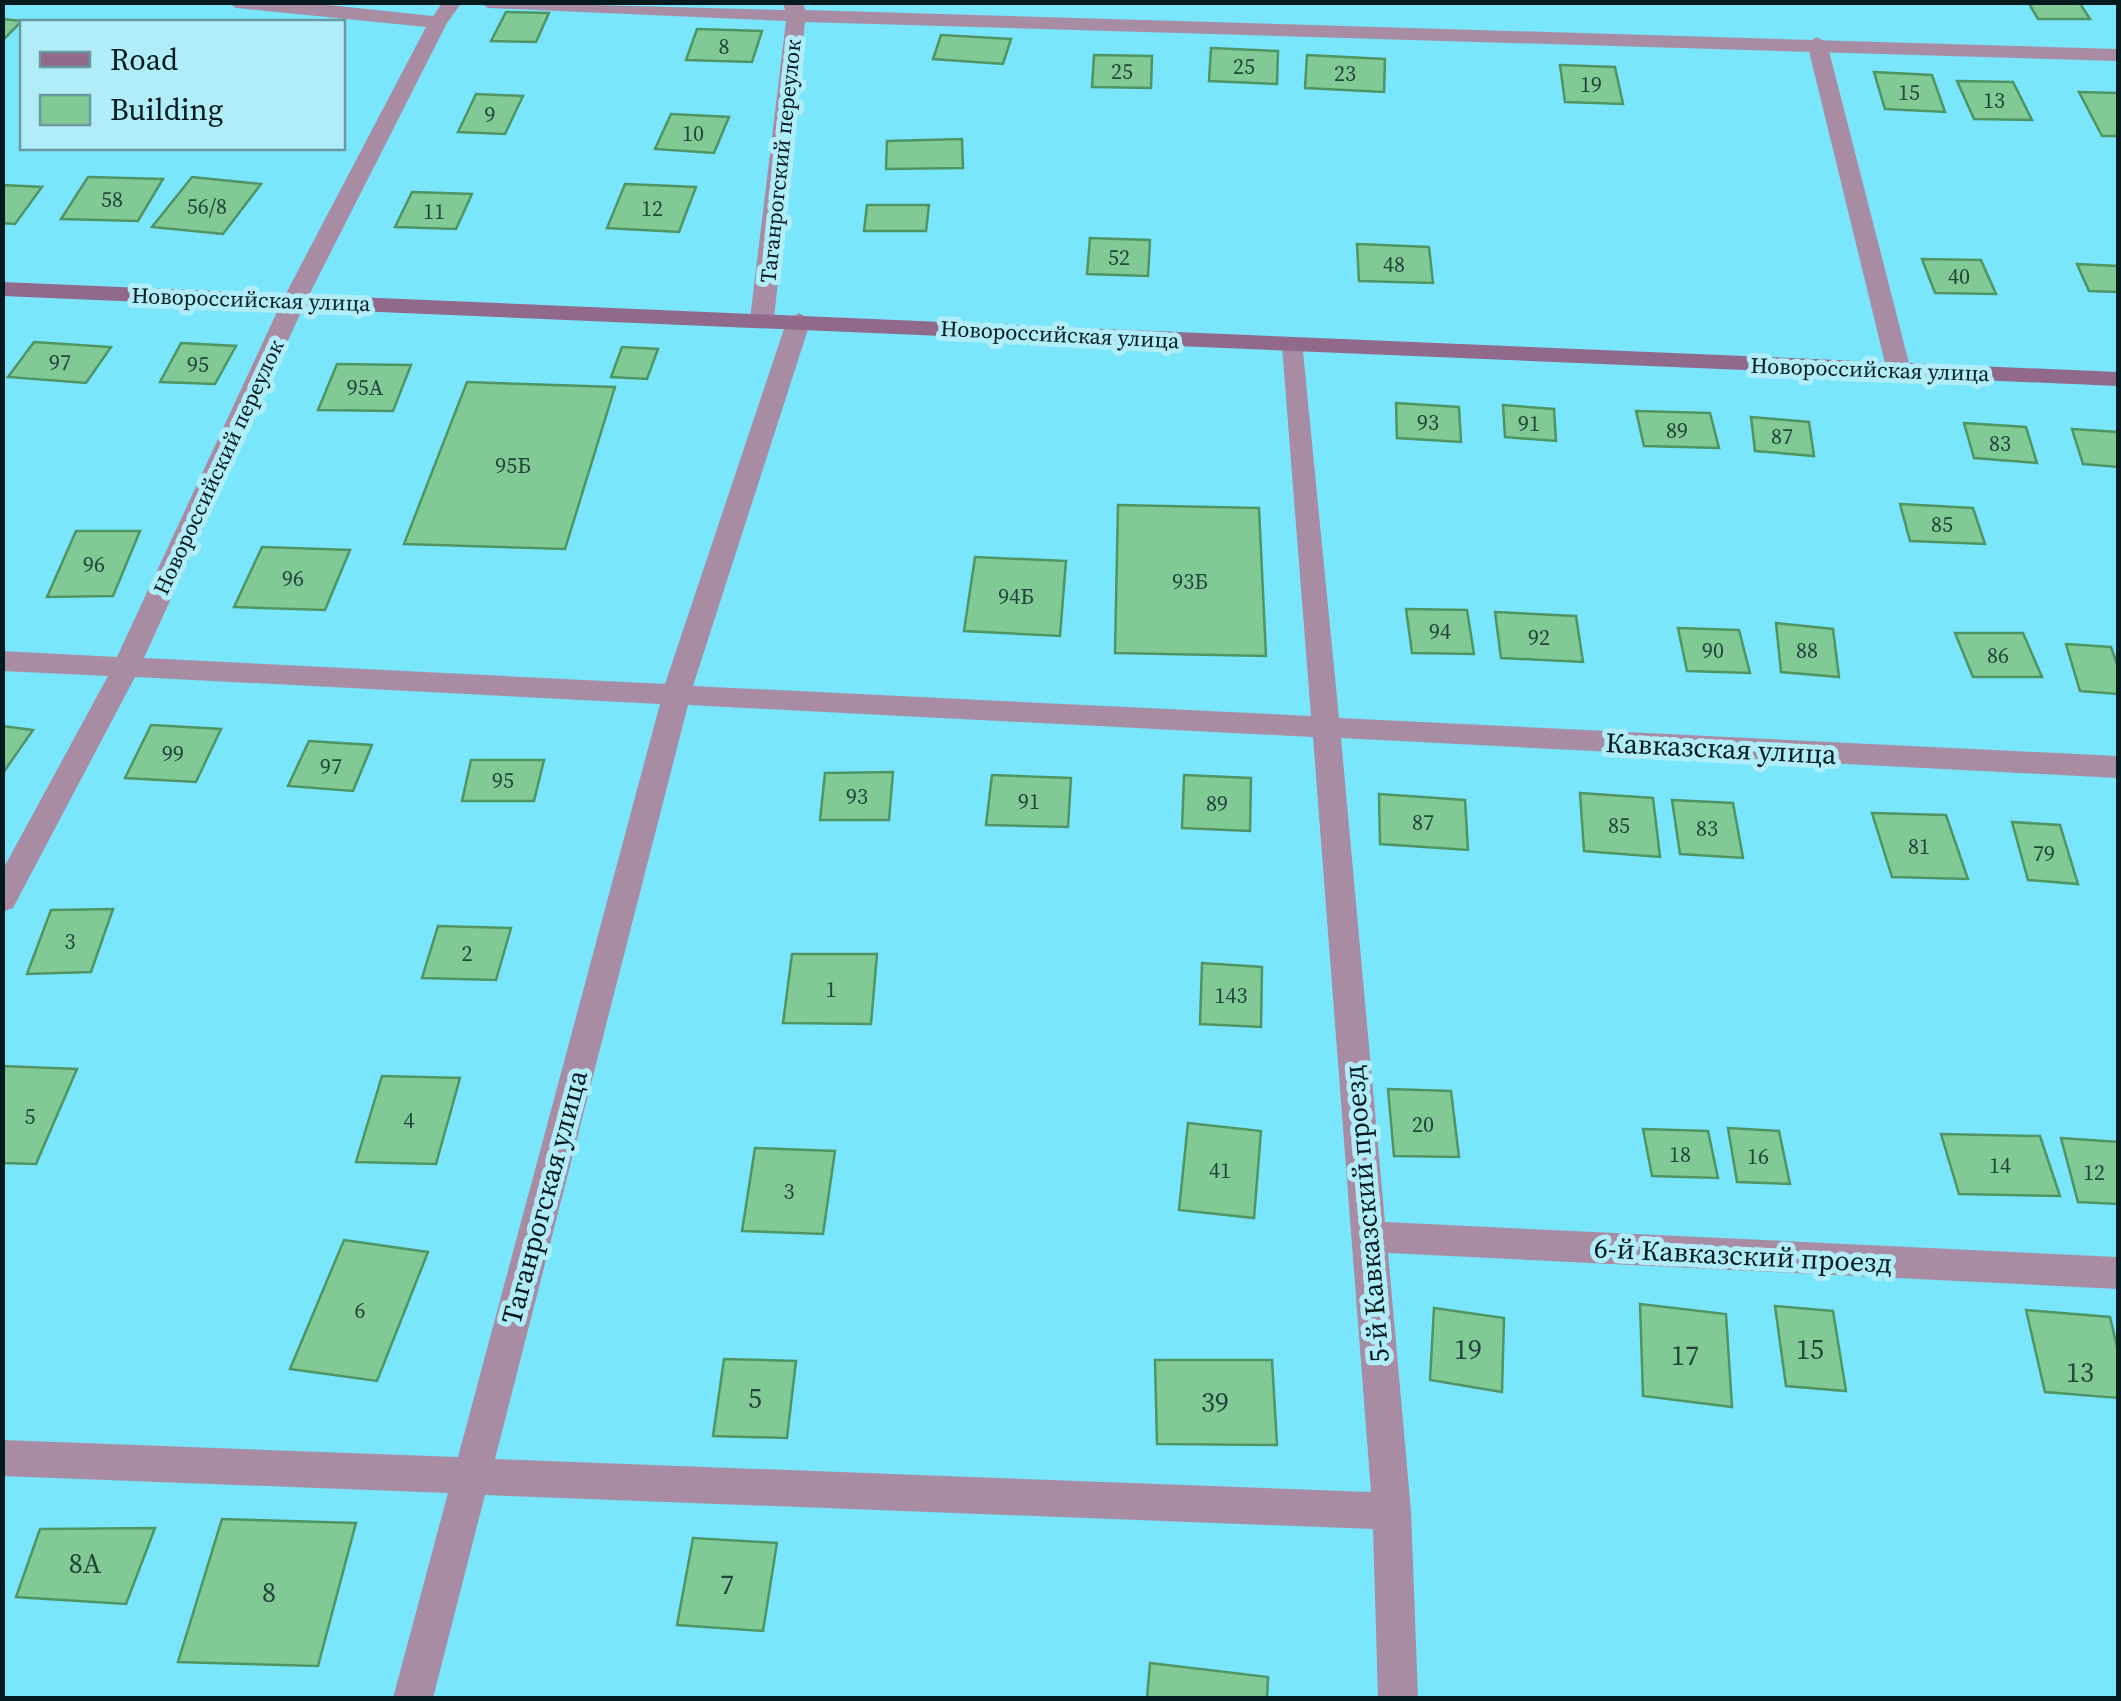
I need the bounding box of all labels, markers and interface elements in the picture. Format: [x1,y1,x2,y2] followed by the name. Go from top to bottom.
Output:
[20,20,345,150] legend
[718,31,730,61] house number: 8
[752,38,808,284] street label: Таганрогский переулок
[110,39,178,80] text: Road
[1233,51,1255,81] house number: 25
[1111,56,1133,86] house number: 25
[1334,58,1356,88] house number: 23
[1580,69,1602,99] house number: 19
[1898,77,1920,107] house number: 15
[1983,85,2005,115] house number: 13
[110,89,223,130] text: Building
[484,99,496,129] house number: 9
[682,118,704,148] house number: 10
[101,184,123,214] house number: 58
[187,191,227,221] house number: 56/8
[641,193,663,223] house number: 12
[423,196,445,226] house number: 11
[1108,242,1130,272] house number: 52
[1383,249,1405,279] house number: 48
[1948,261,1970,291] house number: 40
[131,280,372,318] street label: Новороссийская улица
[940,313,1181,355] street label: Новороссийская улица
[146,335,290,599] street label: Новороссийский переулок
[49,347,71,377] house number: 97
[187,349,209,379] house number: 95
[1750,350,1991,388] street label: Новороссийская улица
[347,372,384,402] house number: 95А
[1417,407,1439,437] house number: 93
[1518,408,1540,438] house number: 91
[1666,415,1688,445] house number: 89
[1771,421,1793,451] house number: 87
[1989,428,2011,458] house number: 83
[495,450,531,480] house number: 95Б
[1931,509,1953,539] house number: 85
[83,549,105,579] house number: 96
[282,563,304,593] house number: 96
[1172,566,1208,596] house number: 93Б
[998,581,1034,611] house number: 94Б
[1429,616,1451,646] house number: 94
[1528,622,1550,652] house number: 92
[1702,635,1724,665] house number: 90
[1796,635,1818,665] house number: 88
[1987,640,2009,670] house number: 86
[1604,723,1838,773] street label: Кавказская улица
[162,738,184,768] house number: 99
[320,751,342,781] house number: 97
[492,765,514,795] house number: 95
[846,781,868,811] house number: 93
[1018,786,1040,816] house number: 91
[1206,788,1228,818] house number: 89
[1412,807,1434,837] house number: 87
[1608,810,1630,840] house number: 85
[1696,813,1718,843] house number: 83
[1908,831,1930,861] house number: 81
[2033,838,2055,868] house number: 79
[64,926,76,956] house number: 3
[461,938,473,968] house number: 2
[825,974,837,1004] house number: 1
[1214,980,1248,1010] house number: 143
[1334,1064,1398,1364] street label: 5-й Кавказский проезд
[492,1065,596,1328] street label: Таганрогская улица
[24,1101,36,1131] house number: 5
[403,1105,415,1135] house number: 4
[1412,1109,1434,1139] house number: 20
[1669,1139,1691,1169] house number: 18
[1747,1141,1769,1171] house number: 16
[1989,1150,2011,1180] house number: 14
[1209,1155,1231,1185] house number: 41
[2083,1157,2105,1187] house number: 12
[783,1176,795,1206] house number: 3
[1593,1228,1893,1282] street label: 6-й Кавказский проезд
[354,1295,366,1325] house number: 6
[1454,1330,1482,1368] house number: 19
[1796,1330,1824,1368] house number: 15
[1671,1336,1699,1374] house number: 17
[2066,1353,2094,1391] house number: 13
[748,1379,762,1417] house number: 5
[1201,1383,1229,1421] house number: 39
[69,1544,102,1582] house number: 8А
[720,1565,734,1603] house number: 7
[262,1573,276,1611] house number: 8

